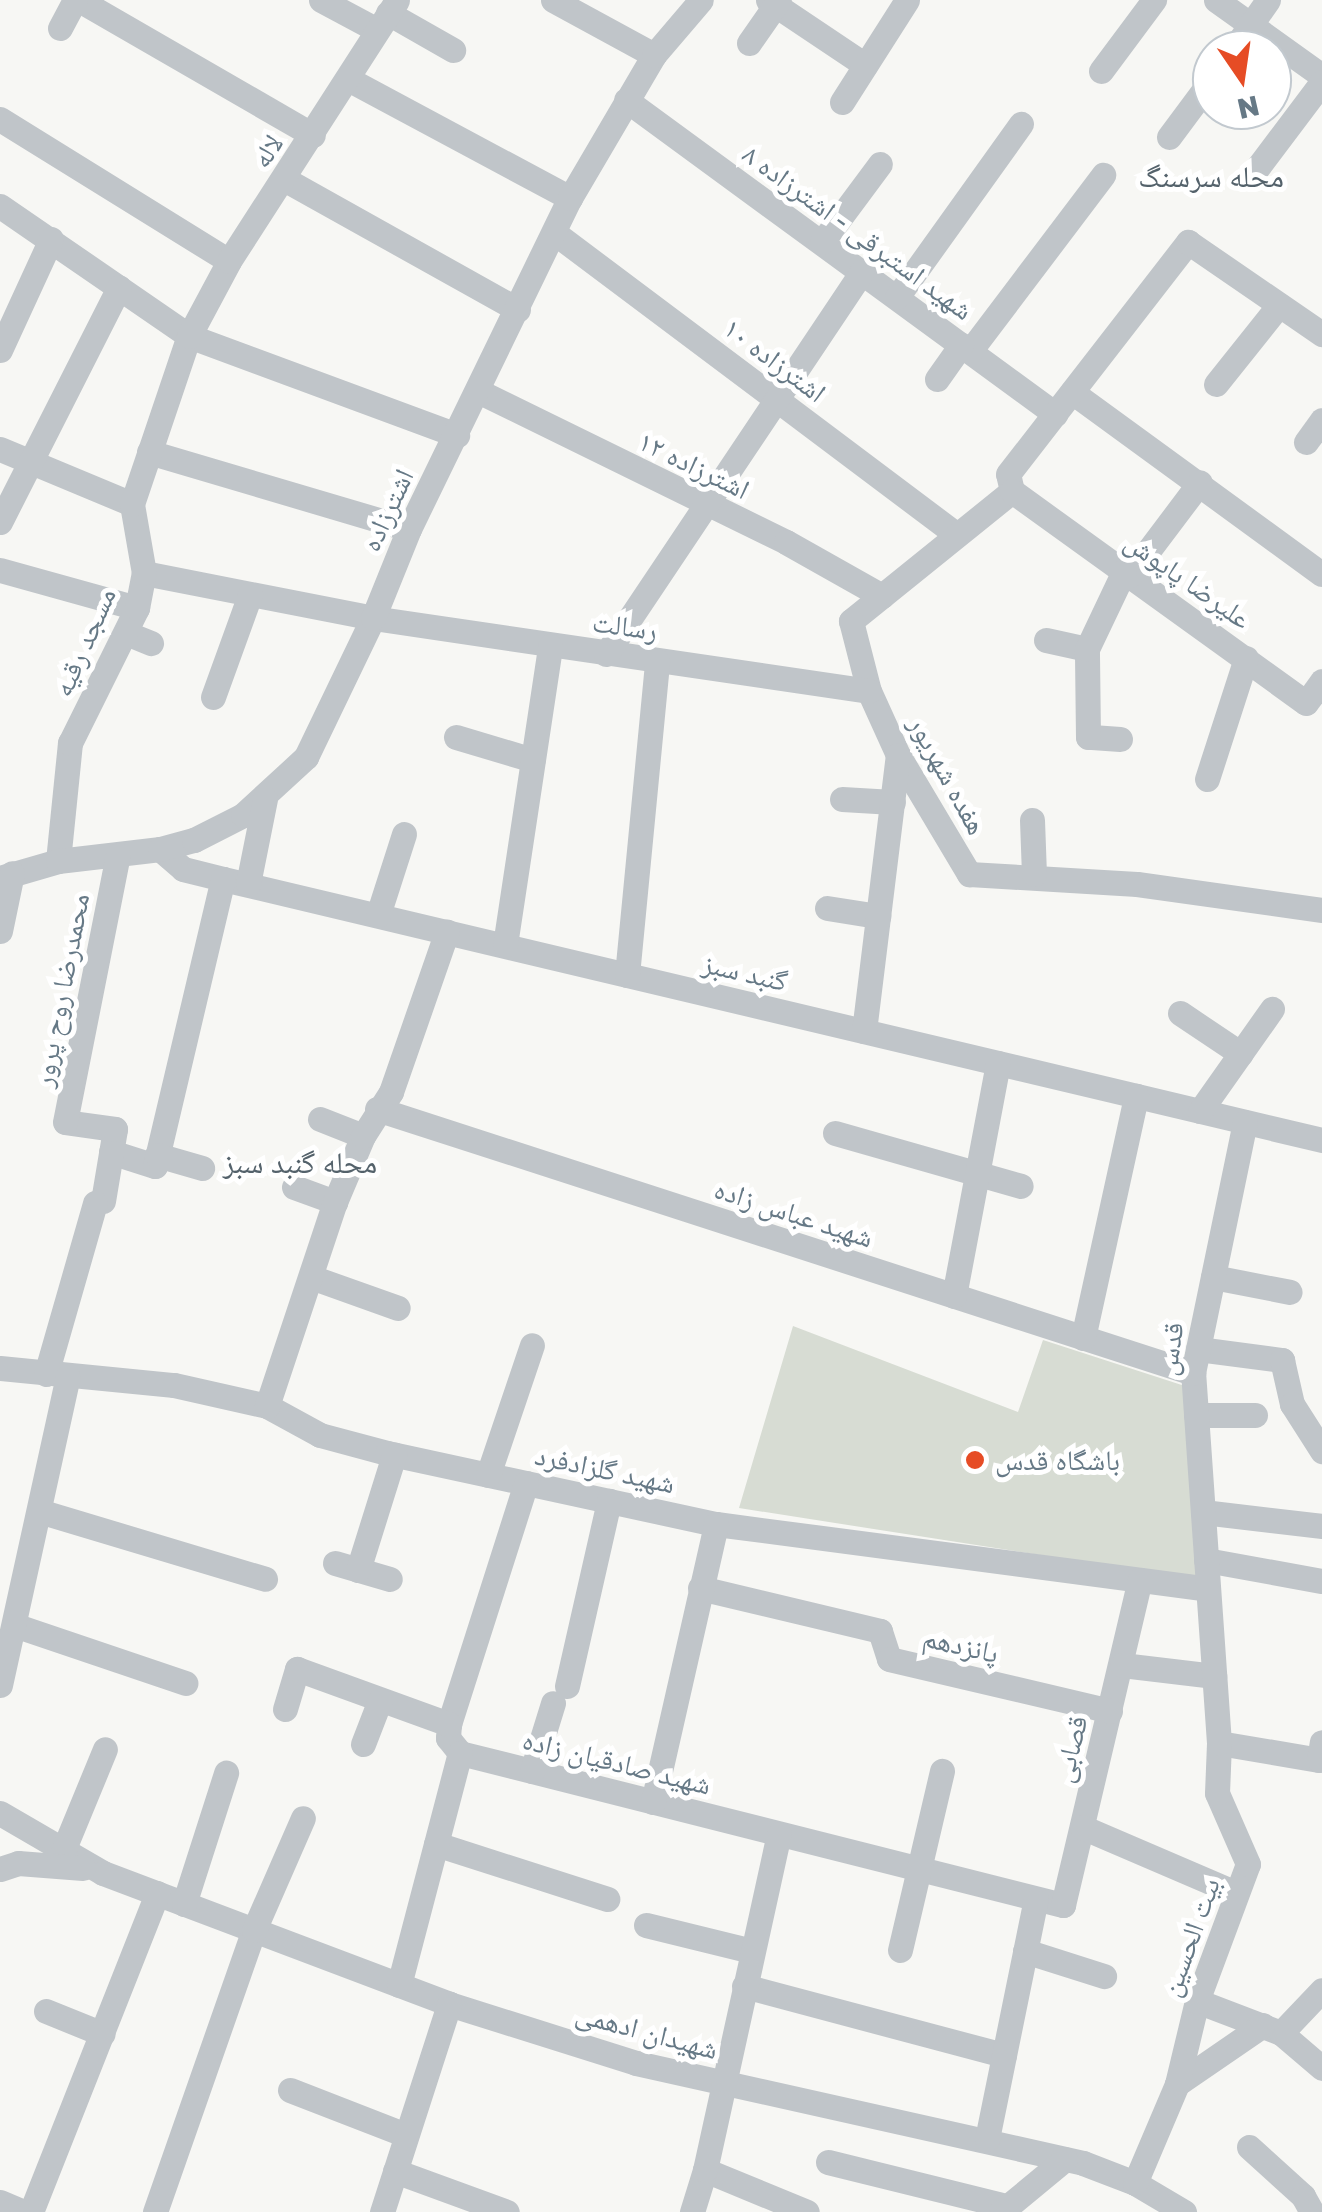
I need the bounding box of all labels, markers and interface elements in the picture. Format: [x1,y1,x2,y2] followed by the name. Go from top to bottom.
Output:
[1192,30,1292,130] north arrow
[1234,89,1262,126] text: N
[244,128,290,174] street label: لاله
[736,137,980,327] street label: شهید استبرقی - اشترزاده ۸
[1138,158,1284,194] district label: محله سرسنگ
[717,311,833,409] street label: اشترزاده ۱۰
[633,424,755,506] street label: اشترزاده ۱۲
[353,463,421,557] street label: اشترزاده
[1118,524,1258,636] street label: علیرضا پاپوش
[45,582,123,702] street label: مسجد رقیه
[590,605,660,647] street label: رسالت
[902,710,994,840] street label: هفده شهریور
[26,890,96,1090] street label: محمدرضا روح پرور
[699,946,791,998] street label: گنبد سبز
[223,1144,377,1180] district label: محله گنبد سبز
[710,1172,878,1254] street label: شهید عباس زاده
[1150,1320,1190,1378] street label: قدس
[532,1438,678,1500] street label: شهید گلزادفرد
[995,1443,1120,1477] place label: باشگاه قدس
[964,1449,986,1471] marker: باشگاه قدس
[920,1620,1002,1670] street label: پانزدهم
[1046,1712,1094,1786] street label: قصابی
[519,1722,715,1802] street label: شهید صادقیان زاده
[1153,1873,1227,2001] street label: بیت الحسین
[572,1996,722,2066] street label: شهیدان ادهمی

